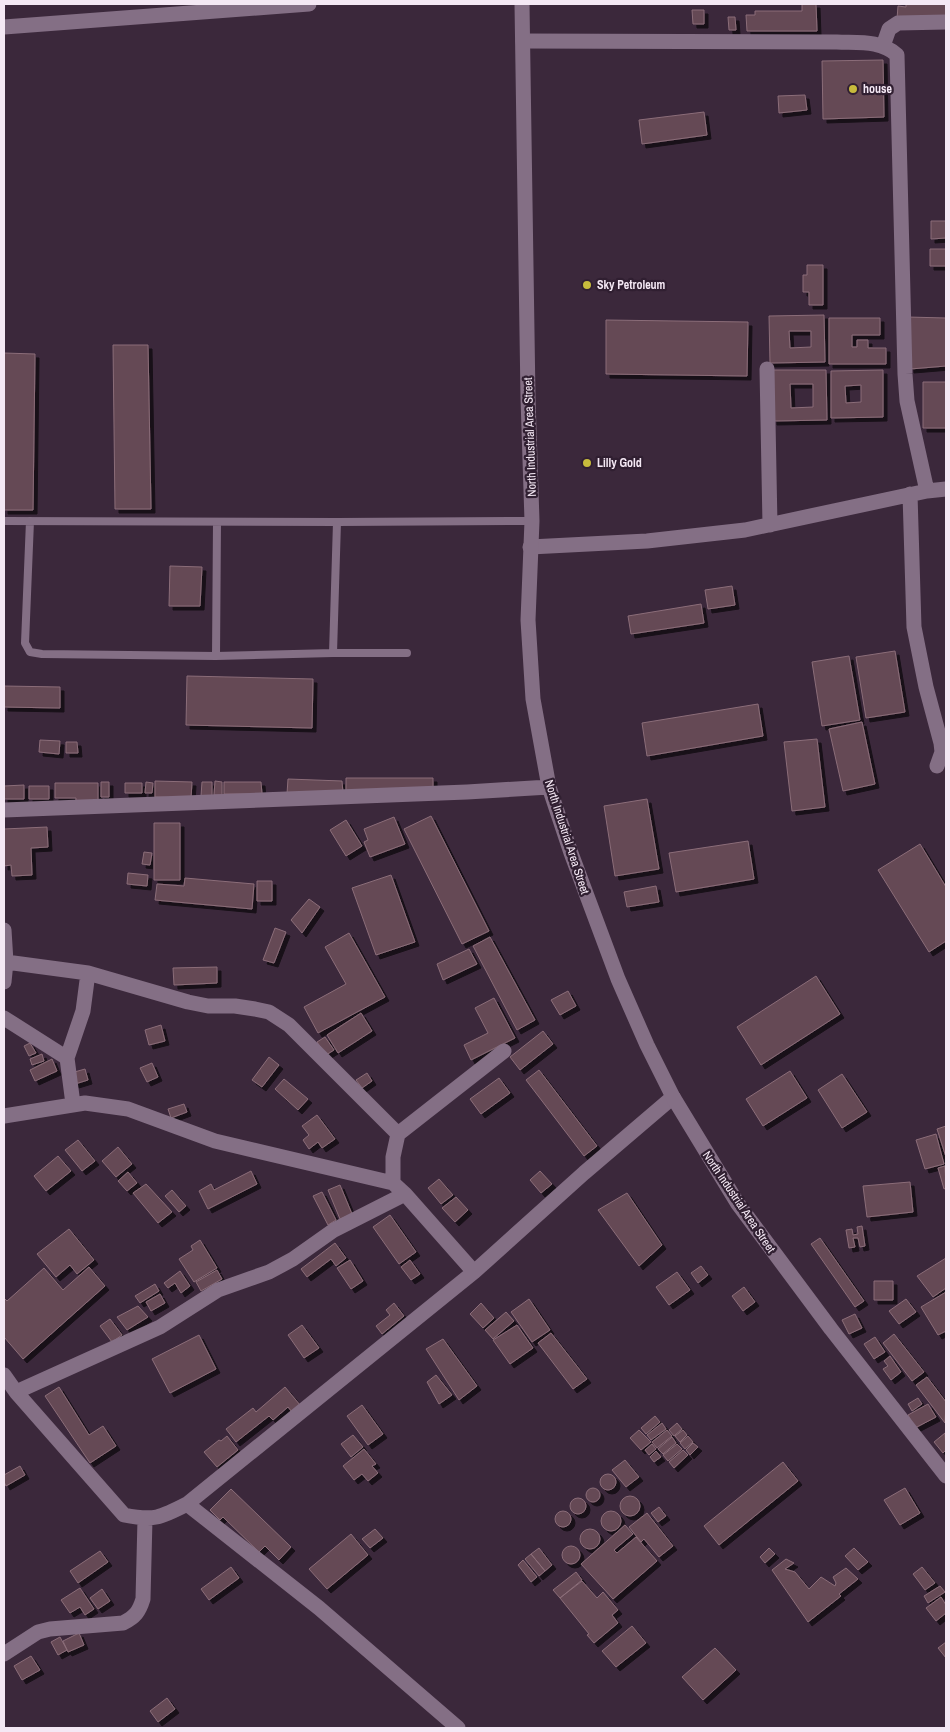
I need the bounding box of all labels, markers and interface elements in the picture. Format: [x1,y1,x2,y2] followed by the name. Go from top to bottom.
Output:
[863,81,893,97] place label: house
[847,83,859,95] marker: house
[597,277,666,293] place label: Sky Petroleum
[581,279,593,291] marker: Sky Petroleum
[520,377,540,497] street label: North Industrial Area Street
[597,455,642,471] place label: Lilly Gold
[581,457,593,469] marker: Lilly Gold
[541,778,593,896] street label: North Industrial Area Street
[699,1148,779,1256] street label: North Industrial Area Street

